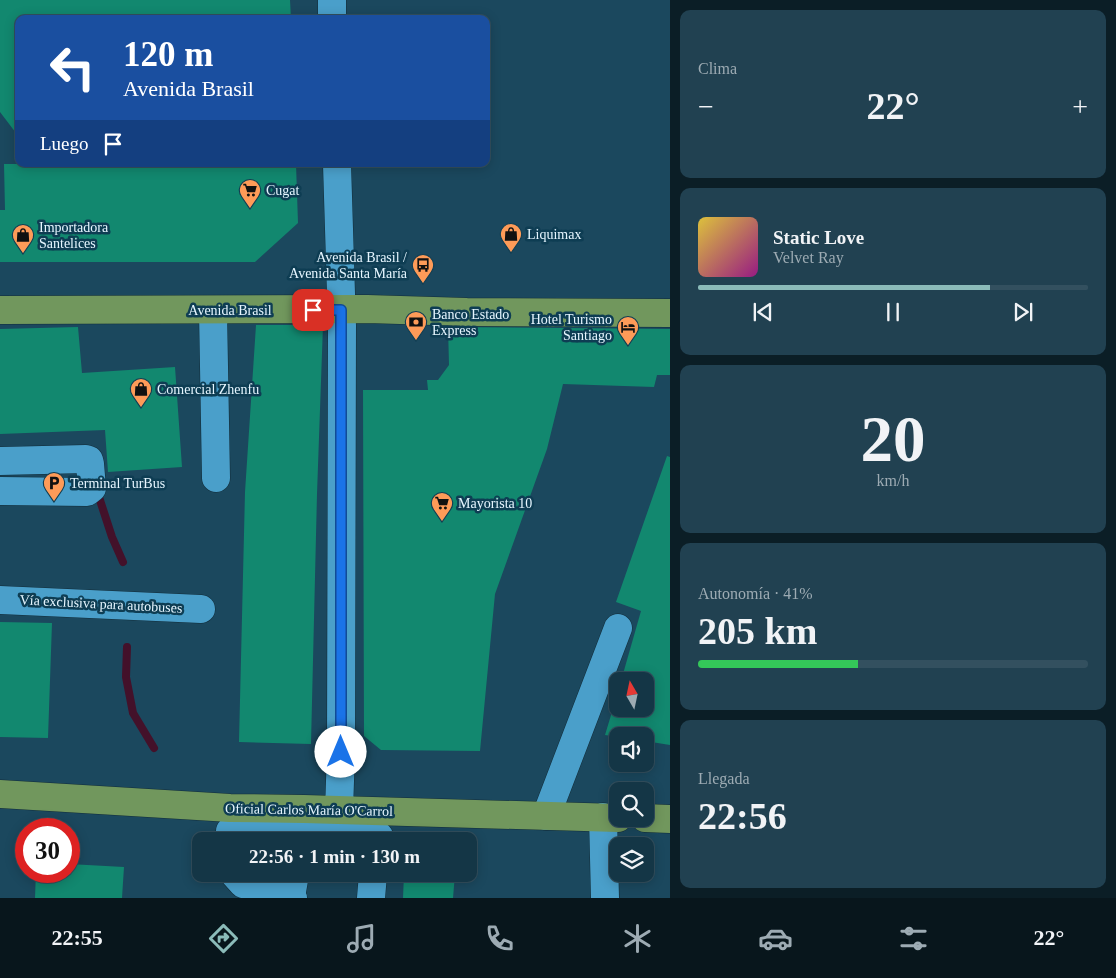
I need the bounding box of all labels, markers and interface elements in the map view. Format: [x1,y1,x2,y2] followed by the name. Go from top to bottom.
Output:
[40,35,105,100] icon: left
[123,35,213,74] text: 120 m
[698,60,737,77] text: Clima
[123,76,254,101] text: Avenida Brasil
[866,85,920,127] text: 22°
[698,91,714,122] text: −
[1072,91,1088,122] text: +
[99,130,127,158] icon: arrive
[40,133,89,154] text: Luego
[238,178,262,209] supermarket icon: Cugat
[266,183,300,198] place label: Cugat
[39,220,109,251] place label: Importadora Santelices
[499,222,523,253] shop icon: Liquimax
[11,223,35,254] shop icon: Importadora Santelices
[527,227,581,242] place label: Liquimax
[773,227,864,248] text: Static Love
[773,249,844,266] text: Velvet Ray
[289,250,408,281] place label: Avenida Brasil / Avenida Santa María
[411,253,435,284] bus stop icon: Avenida Brasil / Avenida Santa María
[292,289,334,331] pin
[299,296,327,324] icon: arrive
[749,298,777,326] icon: previous
[879,298,907,326] icon: pause
[1009,298,1037,326] icon: next
[188,303,272,318] street label: Avenida Brasil
[432,307,509,338] place label: Banco Estado Express
[404,310,428,341] bank icon: Banco Estado Express
[531,312,612,343] place label: Hotel Turismo Santiago
[616,315,640,346] hotel icon: Hotel Turismo Santiago
[129,377,153,408] shop icon: Comercial Zhenfu
[157,382,259,397] place label: Comercial Zhenfu
[861,403,926,475] text: 20
[42,471,66,502] parking icon: Terminal TurBus
[877,472,909,489] text: km/h
[70,476,165,491] place label: Terminal TurBus
[430,491,454,522] supermarket icon: Mayorista 10
[458,496,532,511] place label: Mayorista 10
[698,585,813,602] text: Autonomía · 41%
[19,592,183,616] street label: Vía exclusiva para autobuses
[698,610,817,652] text: 205 km
[609,672,654,718] north arrow
[609,672,654,882] map controls
[314,725,366,777] position arrow
[609,727,654,772] button: sound
[698,770,750,787] text: Llegada
[609,782,654,827] button: search
[698,795,787,837] text: 22:56
[225,801,393,819] street label: Oficial Carlos María O'Carrol
[15,818,80,883] speed limit sign: 30
[609,837,654,882] button: layers
[249,846,420,867] text: 22:56 · 1 min · 130 m
[206,921,241,956] icon: directions
[344,921,379,956] icon: music
[482,921,517,956] icon: phone
[620,921,655,956] icon: climate
[758,921,793,956] icon: car
[896,921,931,956] icon: filters
[51,925,103,950] text: 22:55
[1034,925,1064,950] text: 22°

